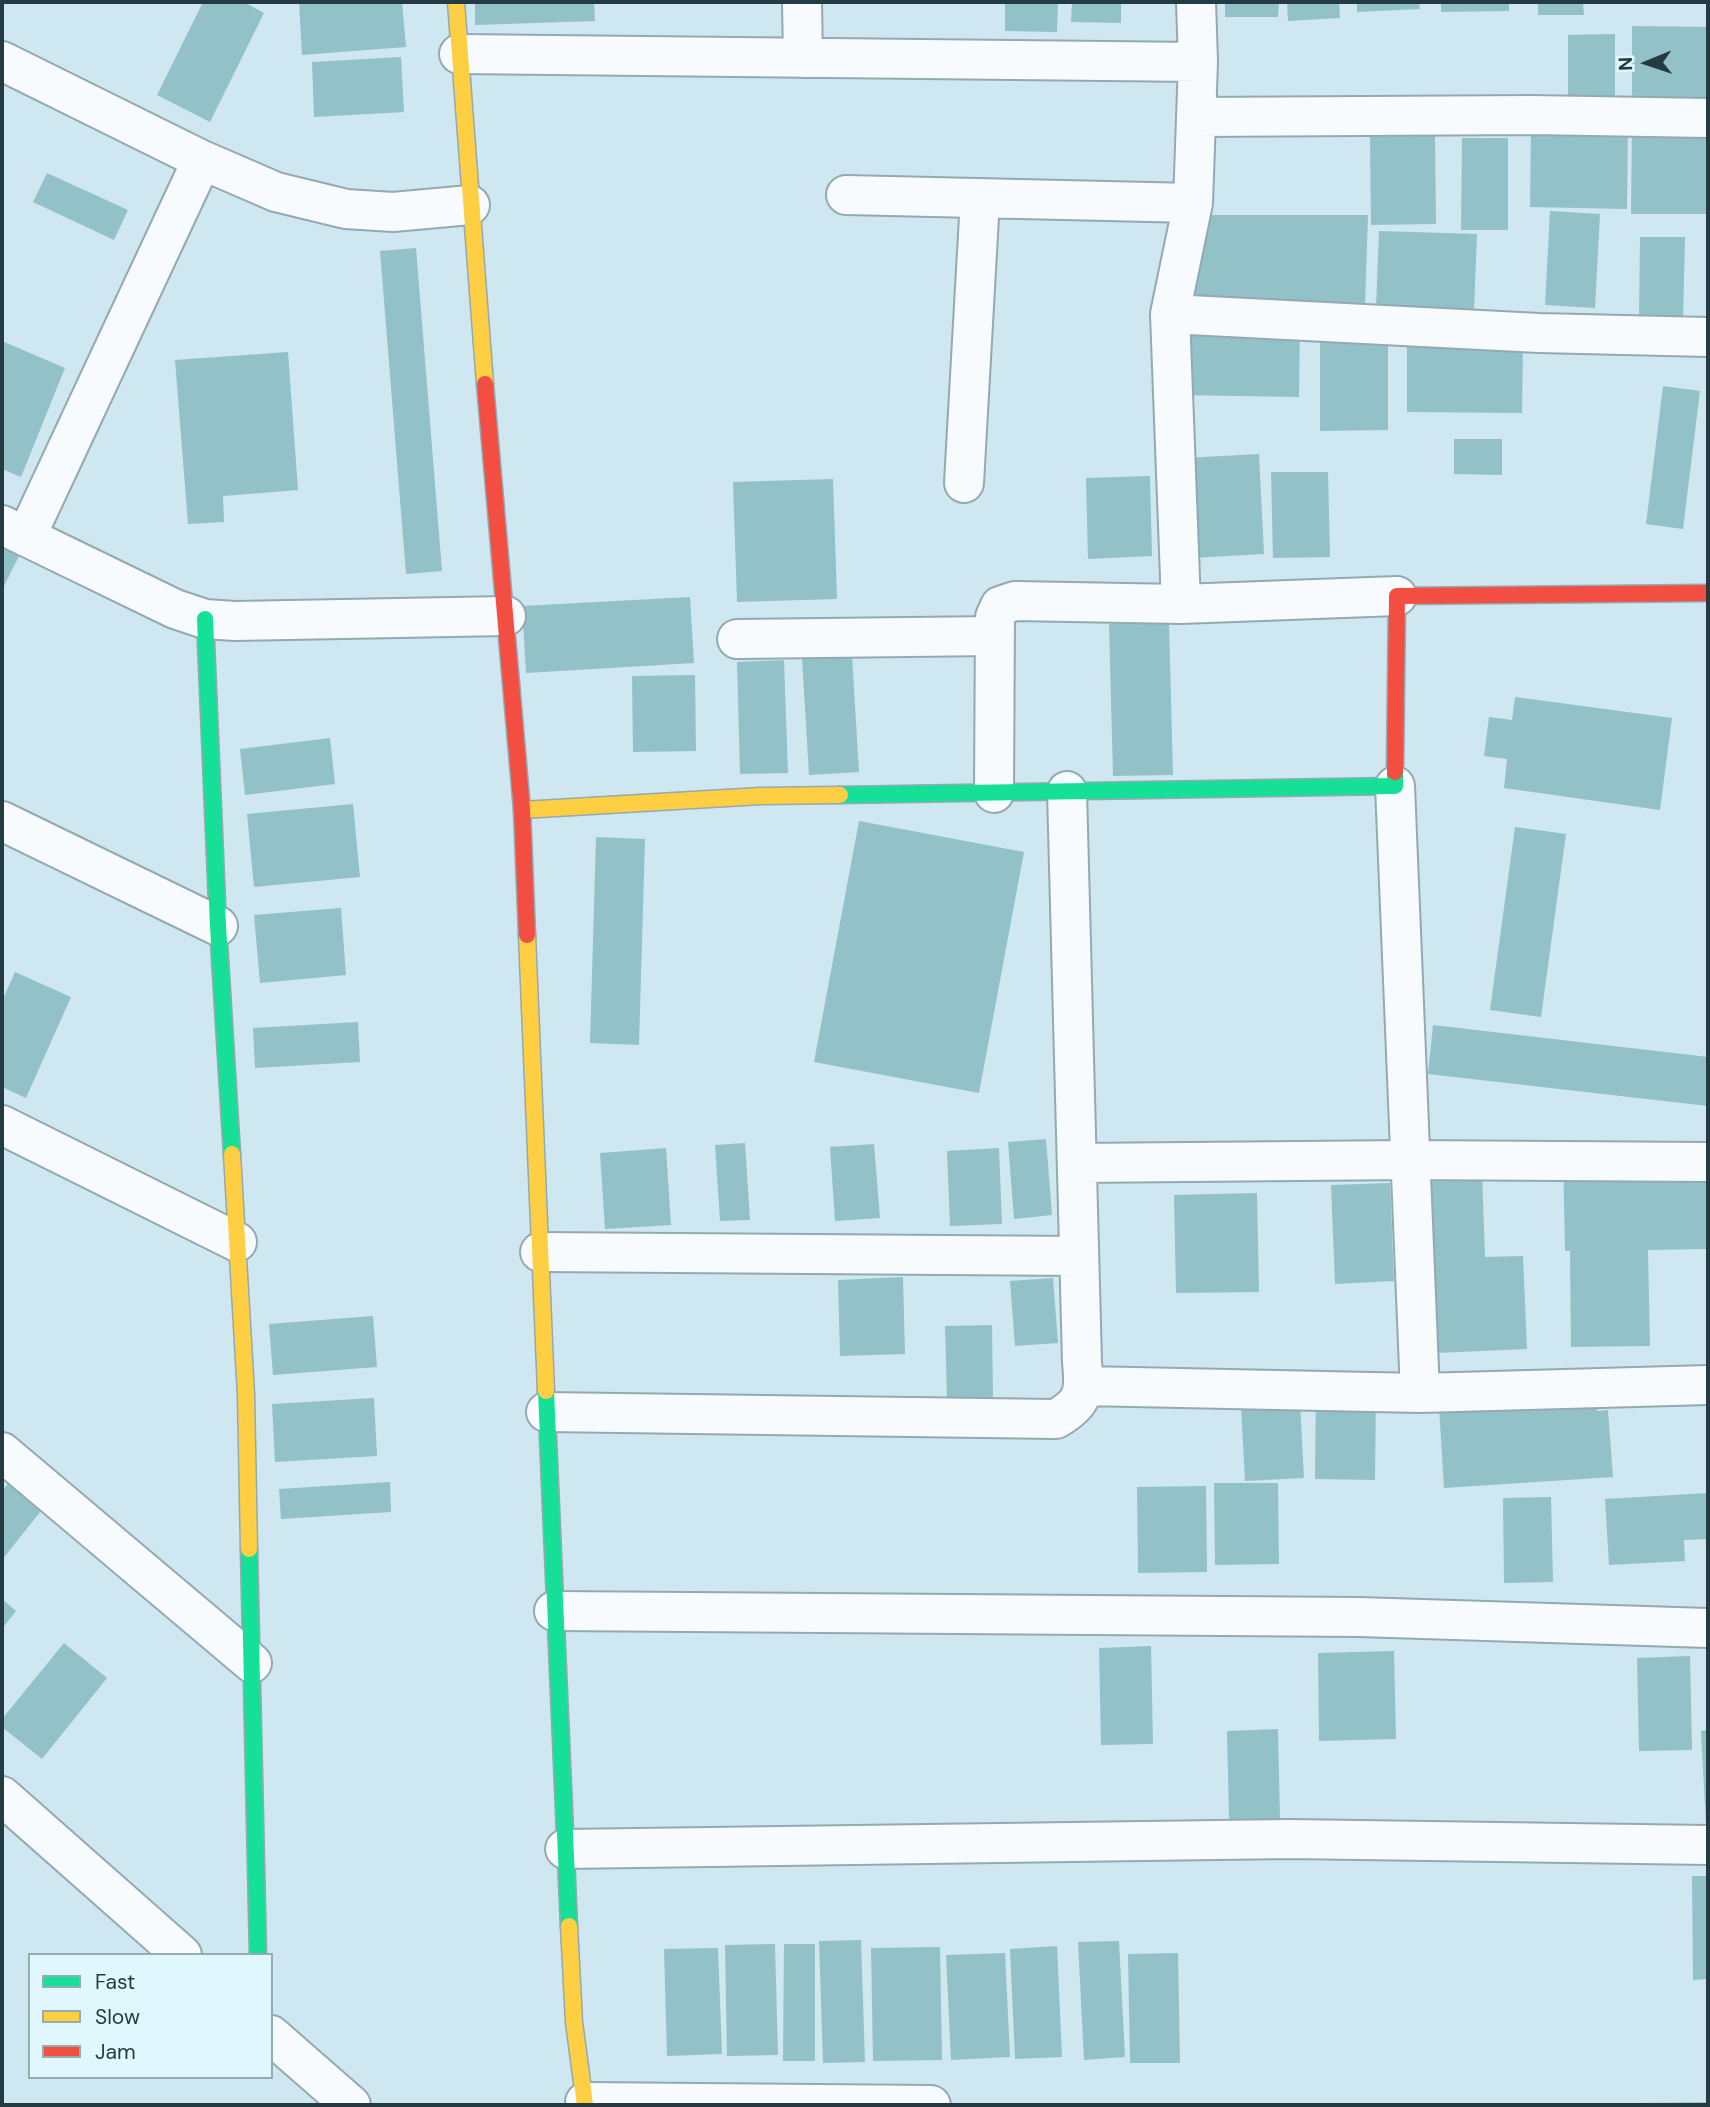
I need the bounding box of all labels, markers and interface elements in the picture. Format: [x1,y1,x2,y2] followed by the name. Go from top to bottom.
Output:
[1612,28,1682,98] north arrow
[1613,56,1638,71] text: N
[28,1953,273,2079] legend
[95,1968,135,1996] text: Fast
[95,2003,140,2031] text: Slow
[95,2038,136,2066] text: Jam

